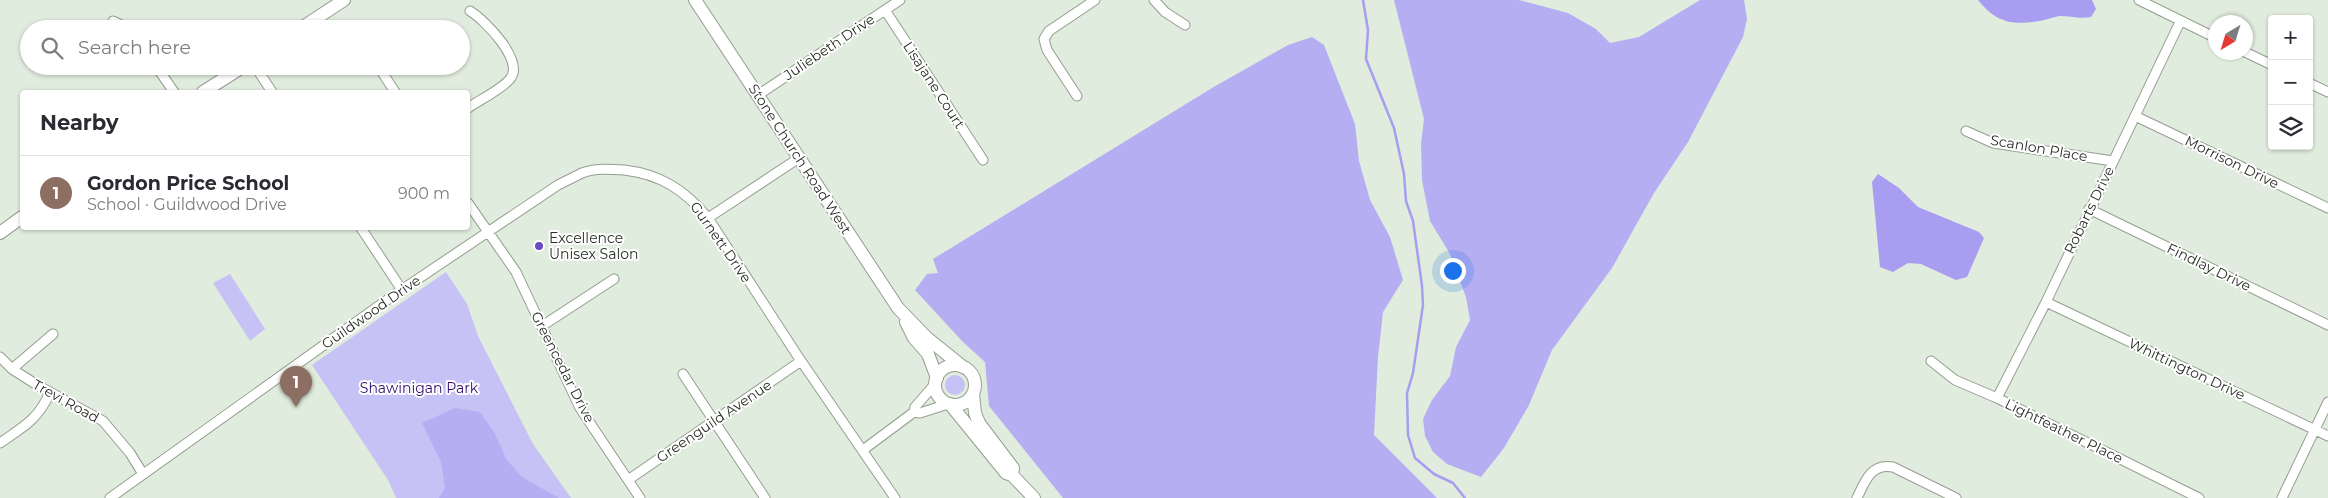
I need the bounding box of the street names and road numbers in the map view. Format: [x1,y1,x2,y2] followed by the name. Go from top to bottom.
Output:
[779,10,878,85] street label: Juliebeth Drive
[899,38,969,132] street label: Lisajane Court
[745,80,856,238] street label: Stone Church Road West
[1989,131,2089,165] street label: Scanlon Place
[2182,131,2282,193] street label: Morrison Drive
[2060,163,2118,257] street label: Robarts Drive
[686,198,756,286] street label: Gurnett Drive
[2164,239,2254,295] street label: Findlay Drive
[318,271,424,353] street label: Guildwood Drive
[527,308,599,426] street label: Greencedar Drive
[2126,334,2248,404] street label: Whittington Drive
[30,375,102,427] street label: Trevi Road
[653,376,775,466] street label: Greenguild Avenue
[2002,395,2126,467] street label: Lightfeather Place

